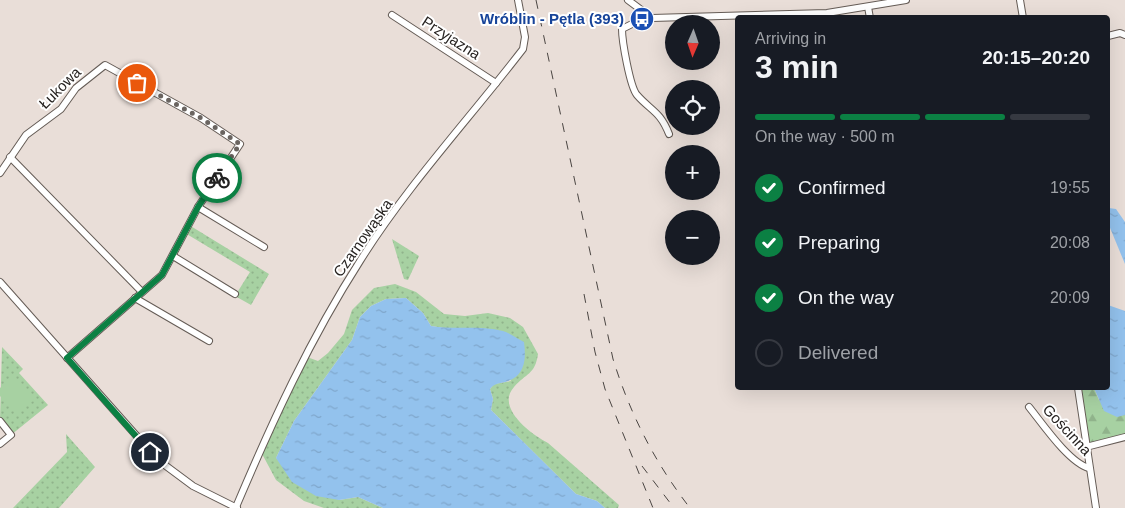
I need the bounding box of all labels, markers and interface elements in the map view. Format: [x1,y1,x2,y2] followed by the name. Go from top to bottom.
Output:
[629,6,655,32] bus stop icon: Wróblin - Pętla (393)
[480,10,624,27] place label: Wróblin - Pętla (393)
[419,13,484,63] street label: Przyjazna
[665,15,720,70] north arrow
[665,15,720,265] map controls
[755,30,826,47] text: Arriving in
[982,47,1090,68] text: 20:15–20:20
[755,49,839,85] text: 3 min
[116,62,158,104] pin
[35,63,84,112] street label: Łukowa
[123,69,151,97] icon: bag
[665,80,720,135] button: locate
[755,128,895,145] text: On the way · 500 m
[665,145,720,200] button: +
[192,153,242,203] courier
[203,164,231,192] icon: bike
[755,174,783,202] icon: check
[798,177,886,198] text: Confirmed
[1050,179,1090,196] text: 19:55
[330,195,396,280] street label: Czarnowąska
[665,210,720,265] button: −
[755,229,783,257] icon: check
[798,232,880,253] text: Preparing
[1050,234,1090,251] text: 20:08
[755,284,783,312] icon: check
[798,287,894,308] text: On the way
[1050,289,1090,306] text: 20:09
[798,342,878,363] text: Delivered
[1040,401,1096,459] street label: Gościnna
[129,431,171,473] pin
[136,438,164,466] icon: home

